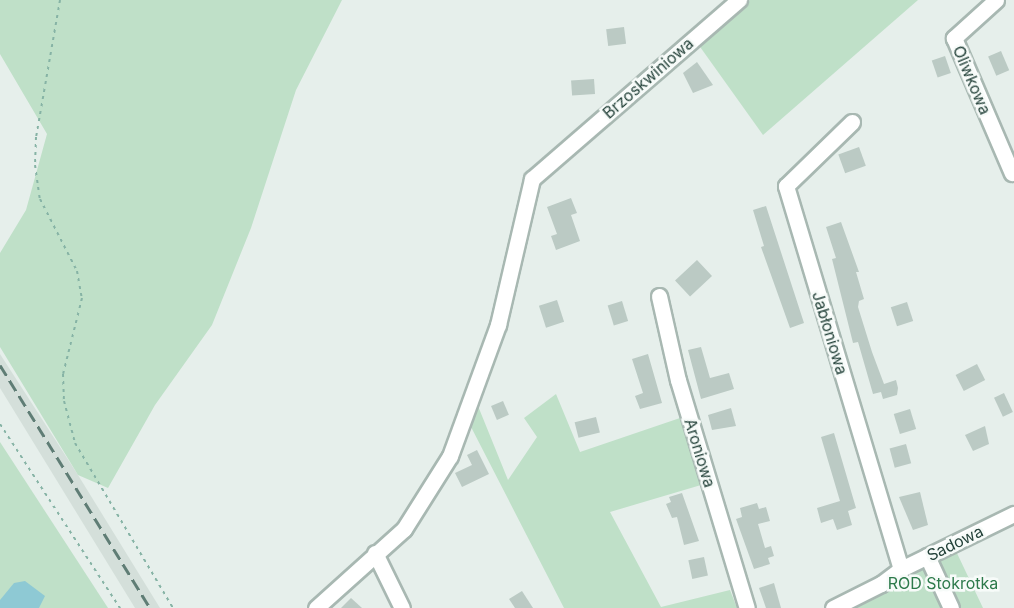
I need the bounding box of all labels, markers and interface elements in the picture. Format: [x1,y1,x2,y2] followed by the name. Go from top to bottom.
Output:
[599,33,697,123] street label: Brzoskwiniowa
[949,43,995,117] street label: Oliwkowa
[808,289,852,377] street label: Jabłoniowa
[680,416,720,490] street label: Aroniowa
[924,521,986,565] street label: Sadowa
[888,573,998,593] park label: ROD Stokrotka

